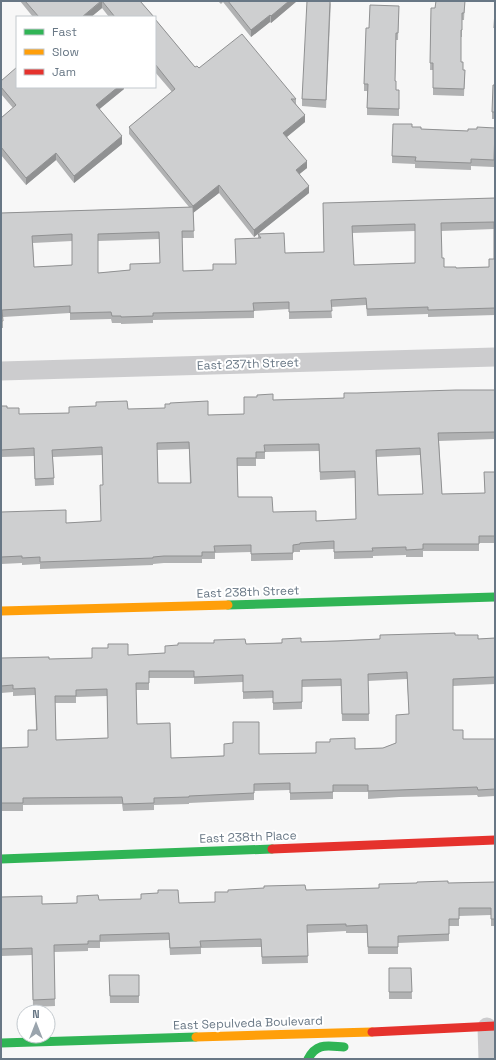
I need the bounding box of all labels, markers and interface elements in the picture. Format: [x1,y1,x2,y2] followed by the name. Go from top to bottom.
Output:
[16,16,156,88] legend
[52,24,77,40] text: Fast
[52,44,79,60] text: Slow
[52,64,76,80] text: Jam
[197,354,299,374] street label: East 237th Street
[196,582,300,602] street label: East 238th Street
[199,827,297,847] street label: East 238th Place
[16,1004,56,1044] north arrow
[32,1007,40,1021] text: N
[173,1012,323,1034] street label: East Sepulveda Boulevard

